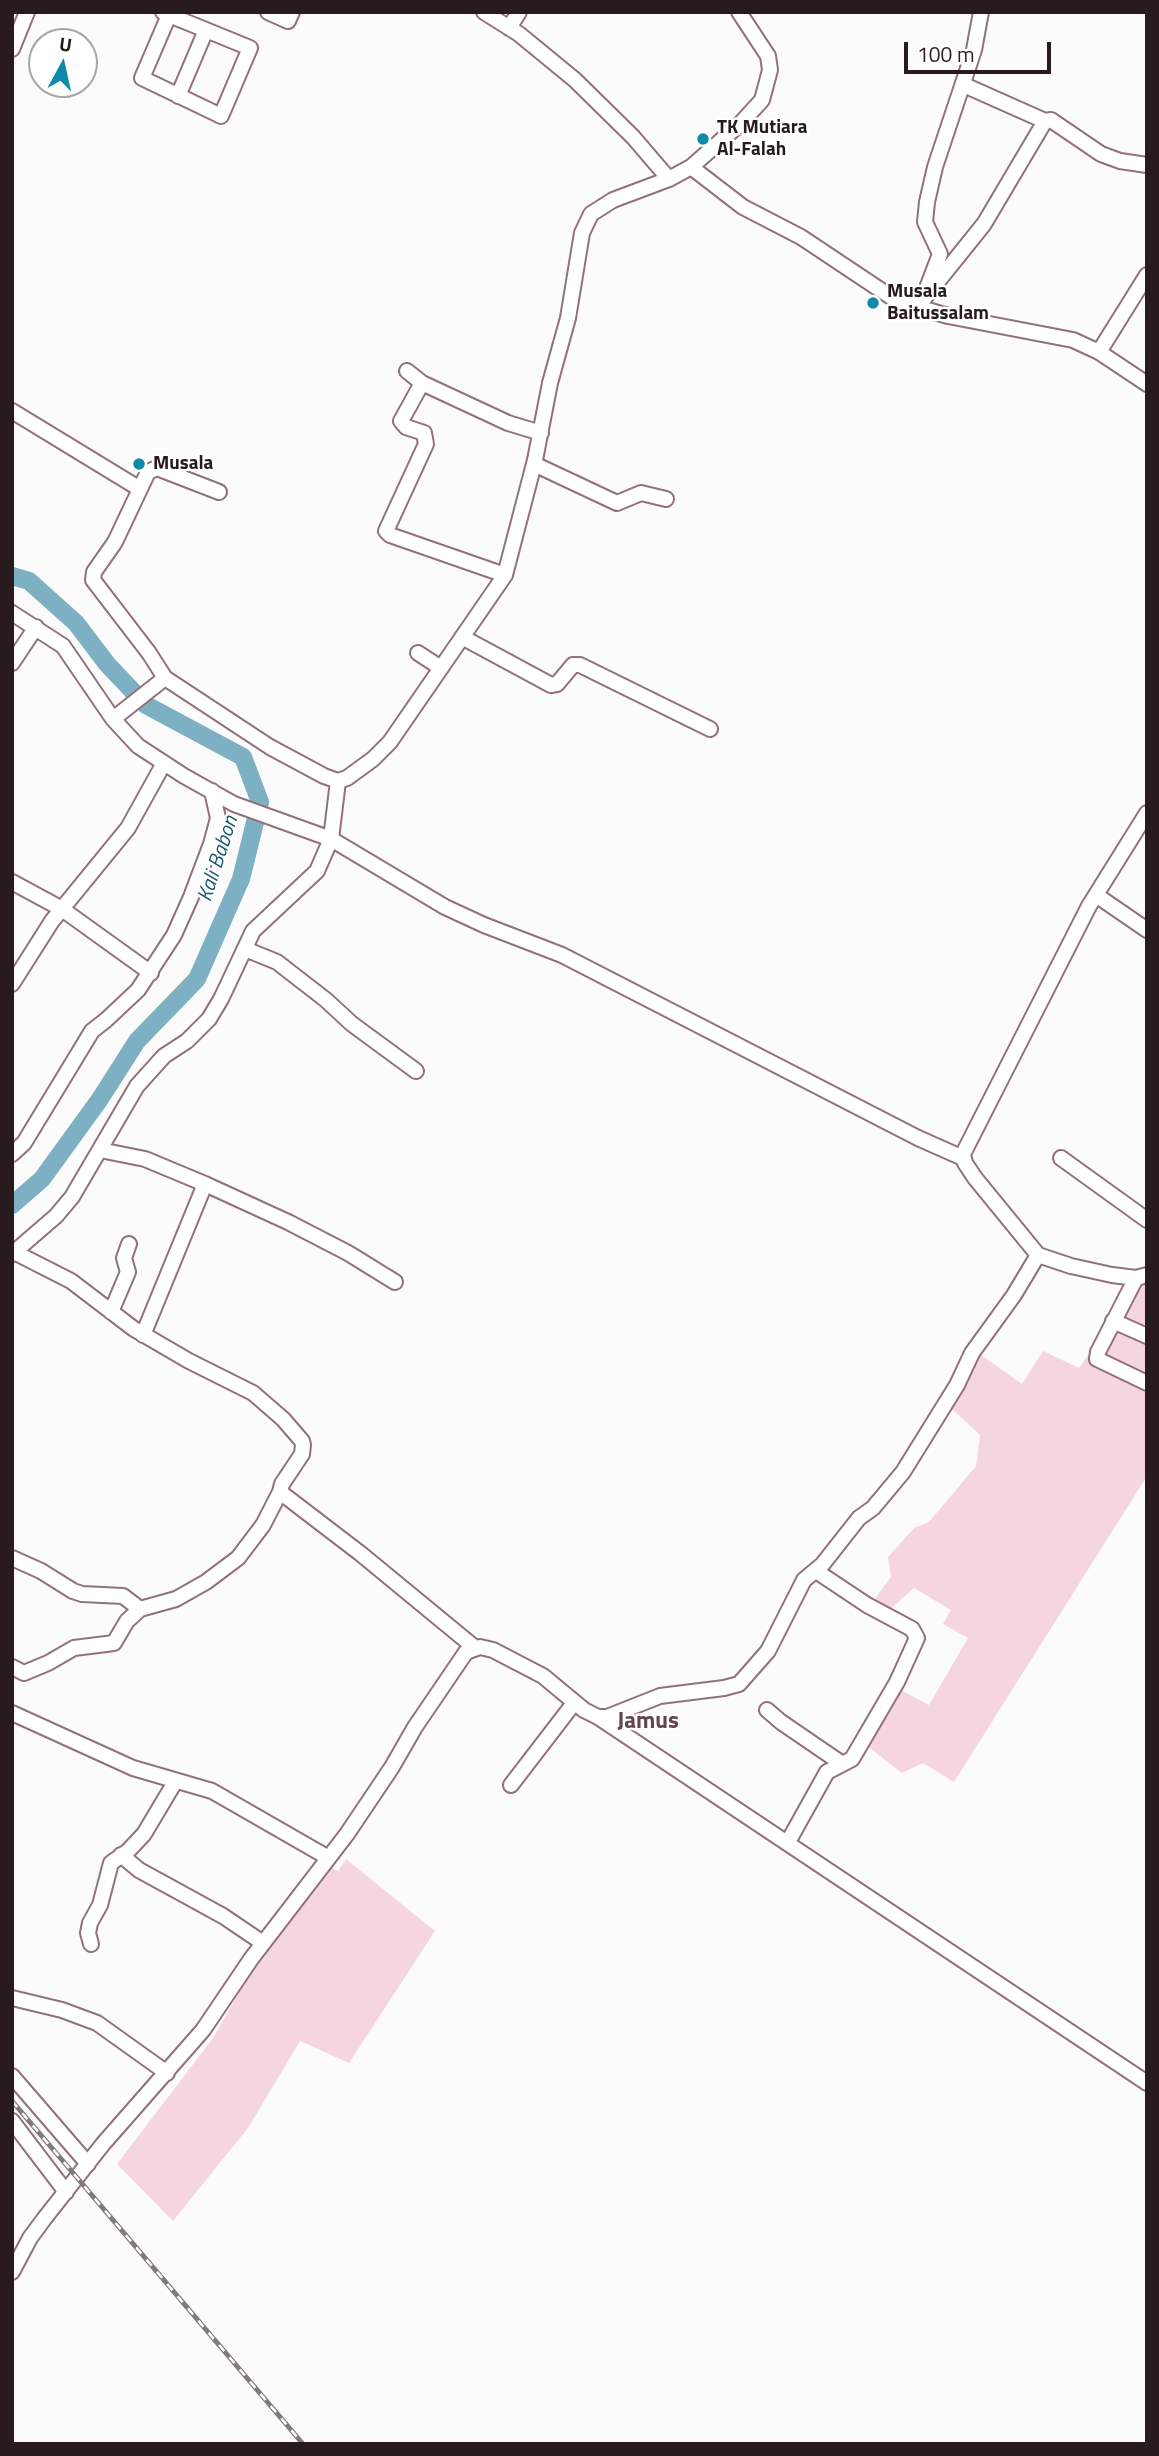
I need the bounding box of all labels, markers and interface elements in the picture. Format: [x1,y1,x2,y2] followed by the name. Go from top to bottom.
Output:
[28,28,98,98] north arrow
[58,28,74,59] text: U
[907,28,1054,72] scale bar
[917,38,974,70] text: 100 m
[717,117,808,161] place label: TK Mutiara Al-Falah
[695,131,711,147] marker: TK Mutiara Al-Falah
[887,281,989,325] place label: Musala Baitussalam
[865,295,881,311] marker: Musala Baitussalam
[153,453,213,475] place label: Musala
[131,456,147,472] marker: Musala
[193,813,245,905] water label: Kali Babon
[617,1708,679,1736] district label: Jamus

